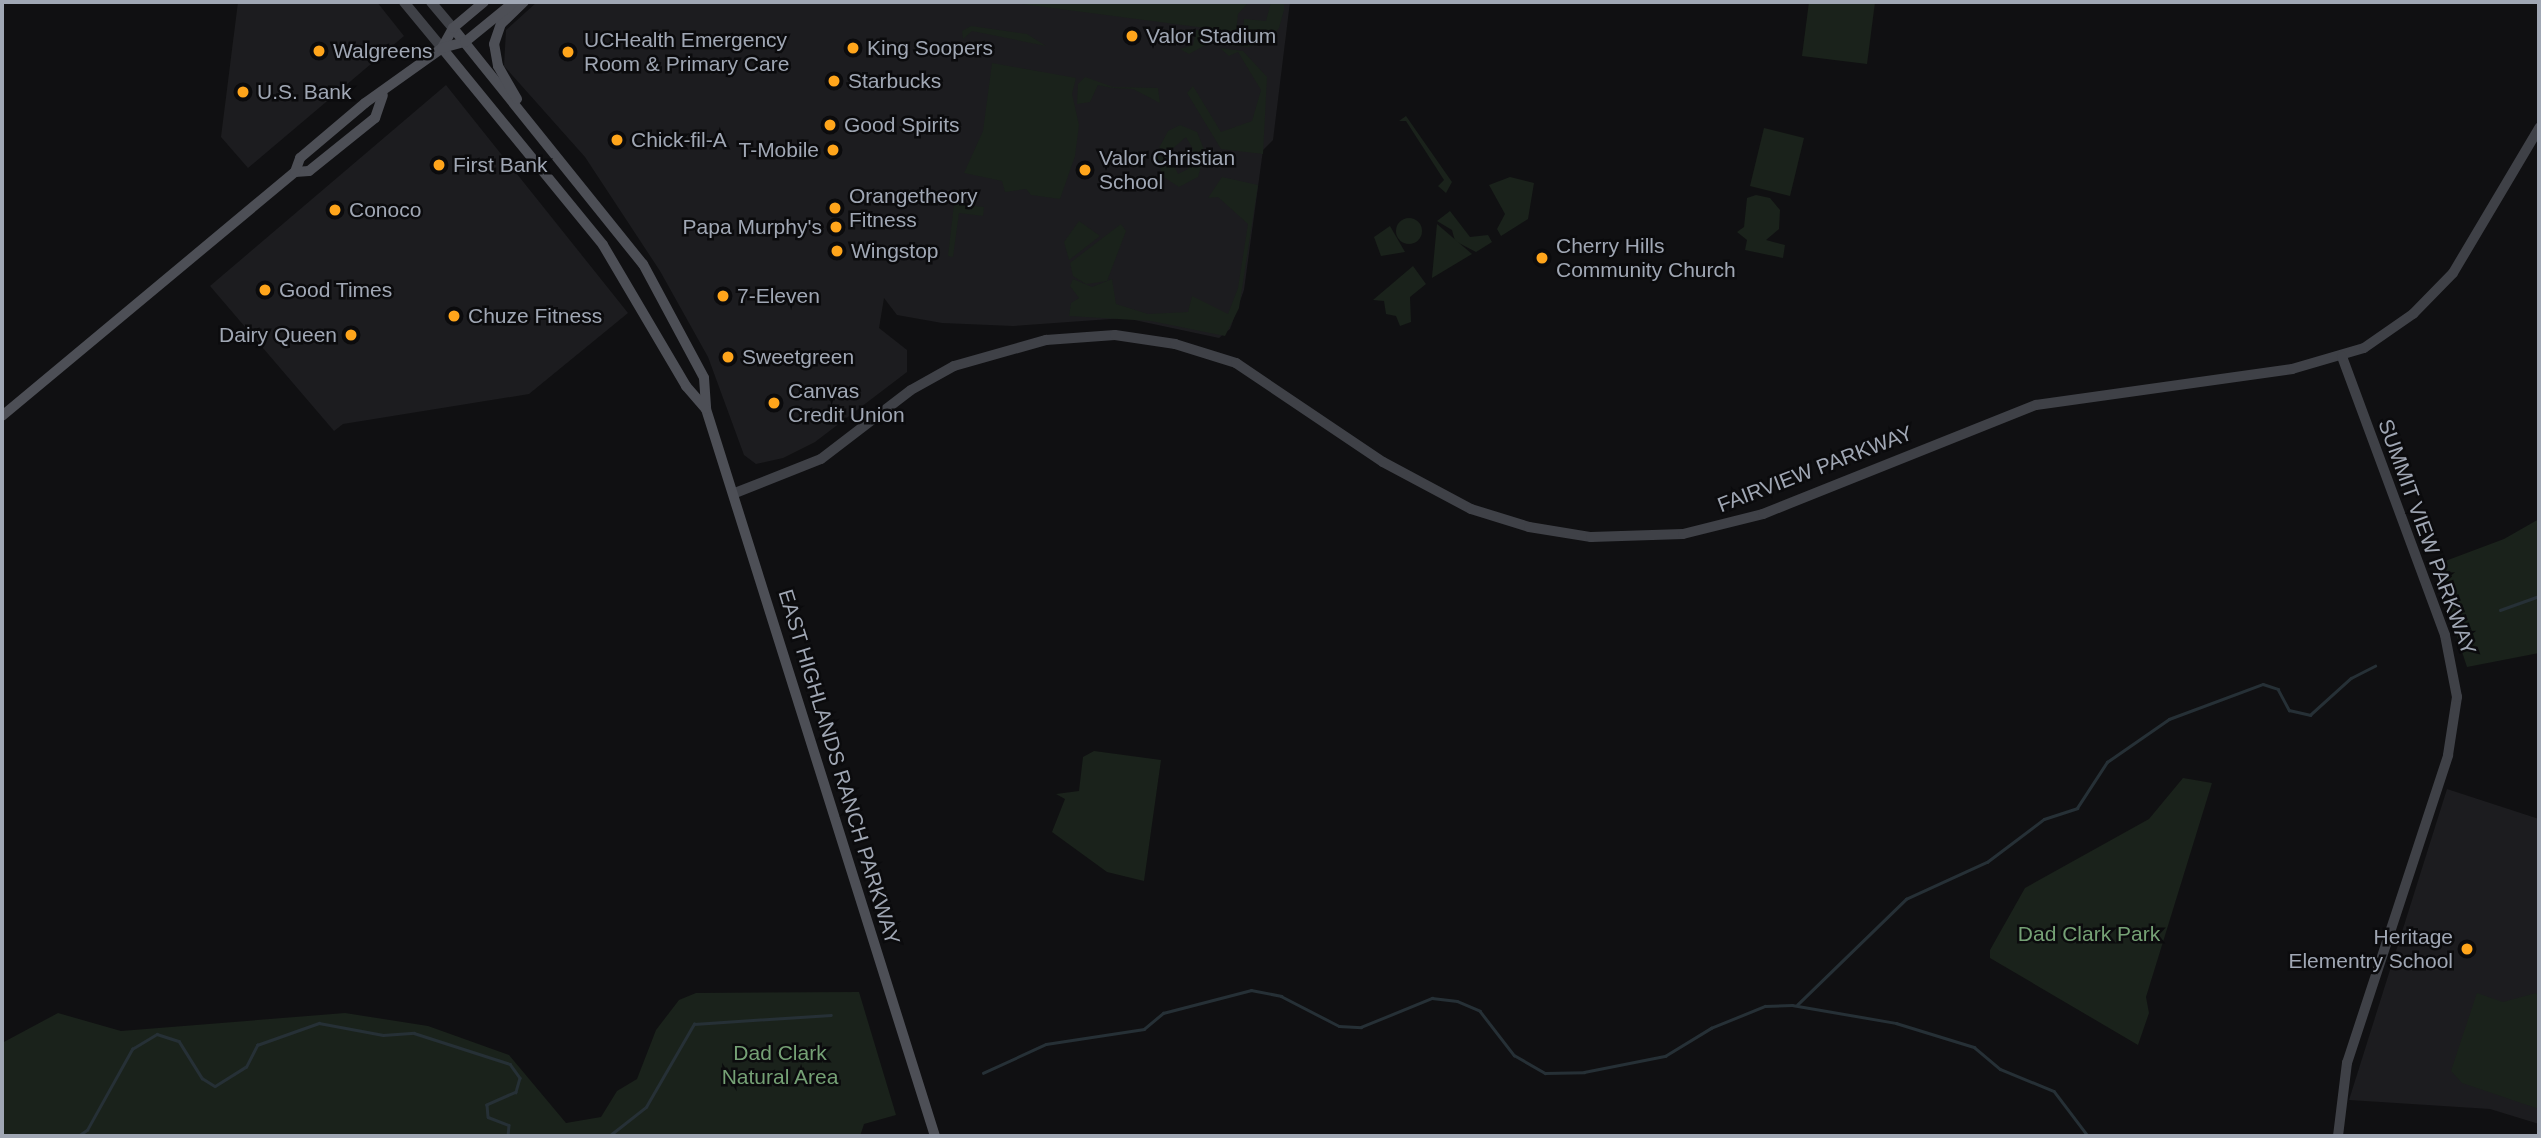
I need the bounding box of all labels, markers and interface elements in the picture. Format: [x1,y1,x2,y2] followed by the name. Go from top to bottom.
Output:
[1146,23,1276,49] place label: Valor Stadium
[584,27,789,77] place label: UCHealth Emergency Room & Primary Care
[1124,28,1140,44] marker: Valor Stadium
[867,35,993,61] place label: King Soopers
[333,38,433,64] place label: Walgreens
[845,40,861,56] marker: King Soopers
[558,42,578,62] marker: UCHealth Emergency Room & Primary Care
[311,43,327,59] marker: Walgreens
[848,68,941,94] place label: Starbucks
[826,73,842,89] marker: Starbucks
[257,79,352,105] place label: U.S. Bank
[235,84,251,100] marker: U.S. Bank
[844,112,960,138] place label: Good Spirits
[822,117,838,133] marker: Good Spirits
[631,127,727,153] place label: Chick-fil-A
[609,132,625,148] marker: Chick-fil-A
[738,137,819,163] place label: T-Mobile
[825,142,841,158] marker: T-Mobile
[1099,145,1235,195] place label: Valor Christian School
[453,152,548,178] place label: First Bank
[431,157,447,173] marker: First Bank
[1077,162,1093,178] marker: Valor Christian School
[849,183,977,233] place label: Orangetheory Fitness
[349,197,421,223] place label: Conoco
[827,200,843,216] marker: Orangetheory Fitness
[327,202,343,218] marker: Conoco
[683,214,822,240] place label: Papa Murphy's
[828,219,844,235] marker: Papa Murphy's
[1556,233,1736,283] place label: Cherry Hills Community Church
[851,238,939,264] place label: Wingstop
[829,243,845,259] marker: Wingstop
[1534,250,1550,266] marker: Cherry Hills Community Church
[279,277,393,303] place label: Good Times
[257,282,273,298] marker: Good Times
[737,283,820,309] place label: 7-Eleven
[715,288,731,304] marker: 7-Eleven
[468,303,602,329] place label: Chuze Fitness
[446,308,462,324] marker: Chuze Fitness
[219,322,337,348] place label: Dairy Queen
[343,327,359,343] marker: Dairy Queen
[742,344,854,370] place label: Sweetgreen
[720,349,736,365] marker: Sweetgreen
[788,378,905,428] place label: Canvas Credit Union
[766,395,782,411] marker: Canvas Credit Union
[2373,416,2481,658] street label: SUMMIT VIEW PARKWAY
[1714,420,1916,518] street label: FAIRVIEW PARKWAY
[773,586,905,948] street label: EAST HIGHLANDS RANCH PARKWAY
[2018,921,2160,947] park label: Dad Clark Park
[2288,924,2453,974] place label: Heritage Elementry School
[2459,941,2475,957] marker: Heritage Elementry School
[721,1040,839,1090] park label: Dad Clark Natural Area

